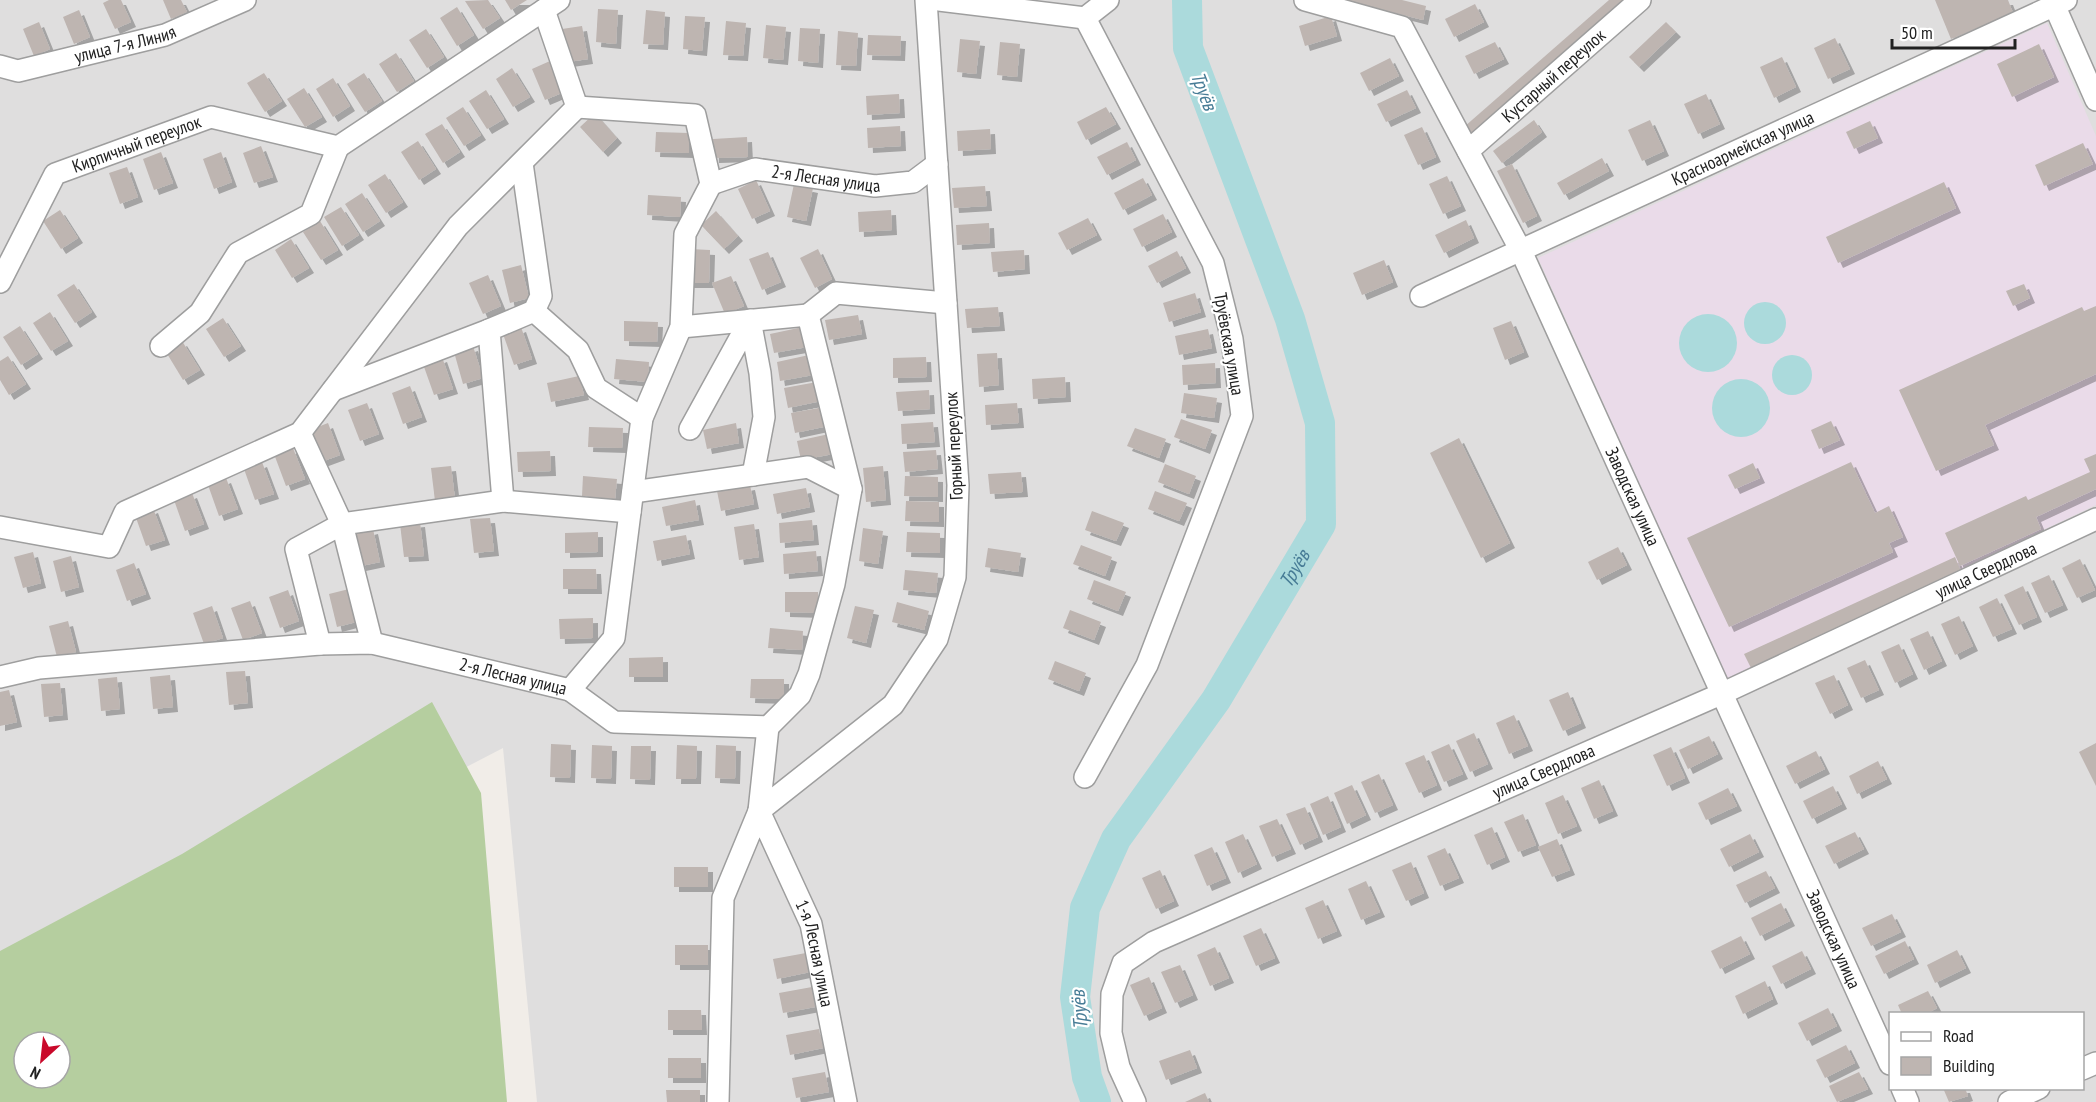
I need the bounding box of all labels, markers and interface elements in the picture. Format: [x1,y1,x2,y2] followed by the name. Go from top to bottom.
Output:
[1892,12,2015,50] scale bar
[72,20,179,68] street label: улица 7-я Линия
[1901,21,1933,44] text: 50 m
[1497,24,1610,127] street label: Кустарный переулок
[1185,68,1224,116] water label: Труёв
[1668,105,1817,190] street label: Красноармейская улица
[69,110,204,178] street label: Кирпичный переулок
[770,159,881,197] street label: 2-я Лесная улица
[1209,291,1250,397] street label: Труёвская улица
[939,391,968,501] street label: Горный переулок
[1600,443,1665,549] street label: Заводская улица
[1931,536,2040,603] street label: улица Свердлова
[1273,543,1317,592] water label: Труёв
[457,652,569,700] street label: 2-я Лесная улица
[1489,739,1598,804] street label: улица Свердлова
[1801,886,1866,992] street label: Заводская улица
[790,896,839,1009] street label: 1-я Лесная улица
[1064,987,1094,1031] water label: Труёв
[1889,1012,2084,1090] legend
[1943,1024,1974,1047] text: Road
[12,1030,72,1090] north arrow
[1943,1054,1995,1077] text: Building
[27,1062,44,1084] text: N

